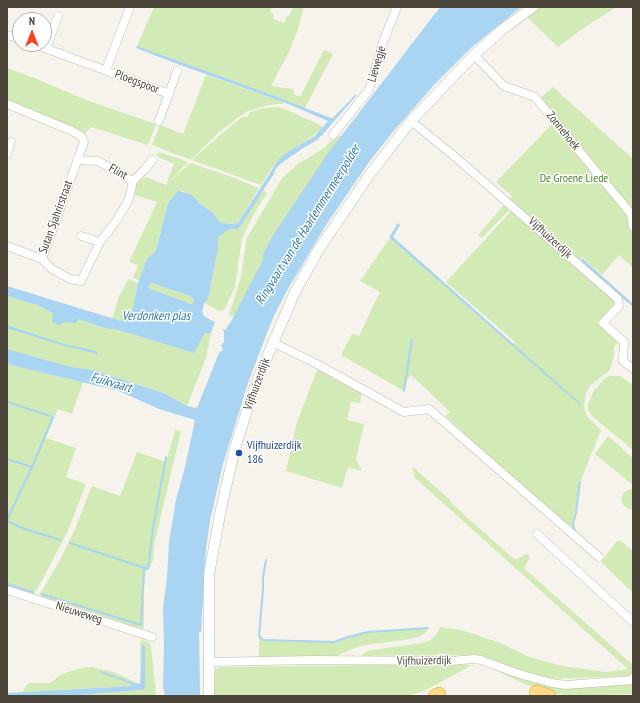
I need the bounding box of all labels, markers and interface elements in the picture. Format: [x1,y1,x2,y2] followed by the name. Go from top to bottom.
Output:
[12,12,52,52] north arrow
[29,14,35,28] text: N
[365,44,389,84] street label: Liewegje
[113,67,161,97] street label: Ploegspoor
[543,109,583,153] street label: Zonnehoek
[252,142,364,308] water label: Ringvaart van de Haarlemmermeerpolder
[106,161,130,183] street label: Flint
[540,172,608,186] park label: De Groene Liede
[36,178,76,256] street label: Sutan Sjahrirstraat
[525,214,575,262] street label: Vijfhuizerdijk
[122,308,190,324] water label: Verdonken plas
[241,356,273,412] street label: Vijfhuizerdijk
[89,370,133,396] water label: Fuikvaart
[247,439,301,467] place label: Vijfhuizerdijk 186
[234,448,244,458] marker: Vijfhuizerdijk 186
[54,599,104,627] street label: Nieuweweg
[397,653,451,669] street label: Vijfhuizerdijk

